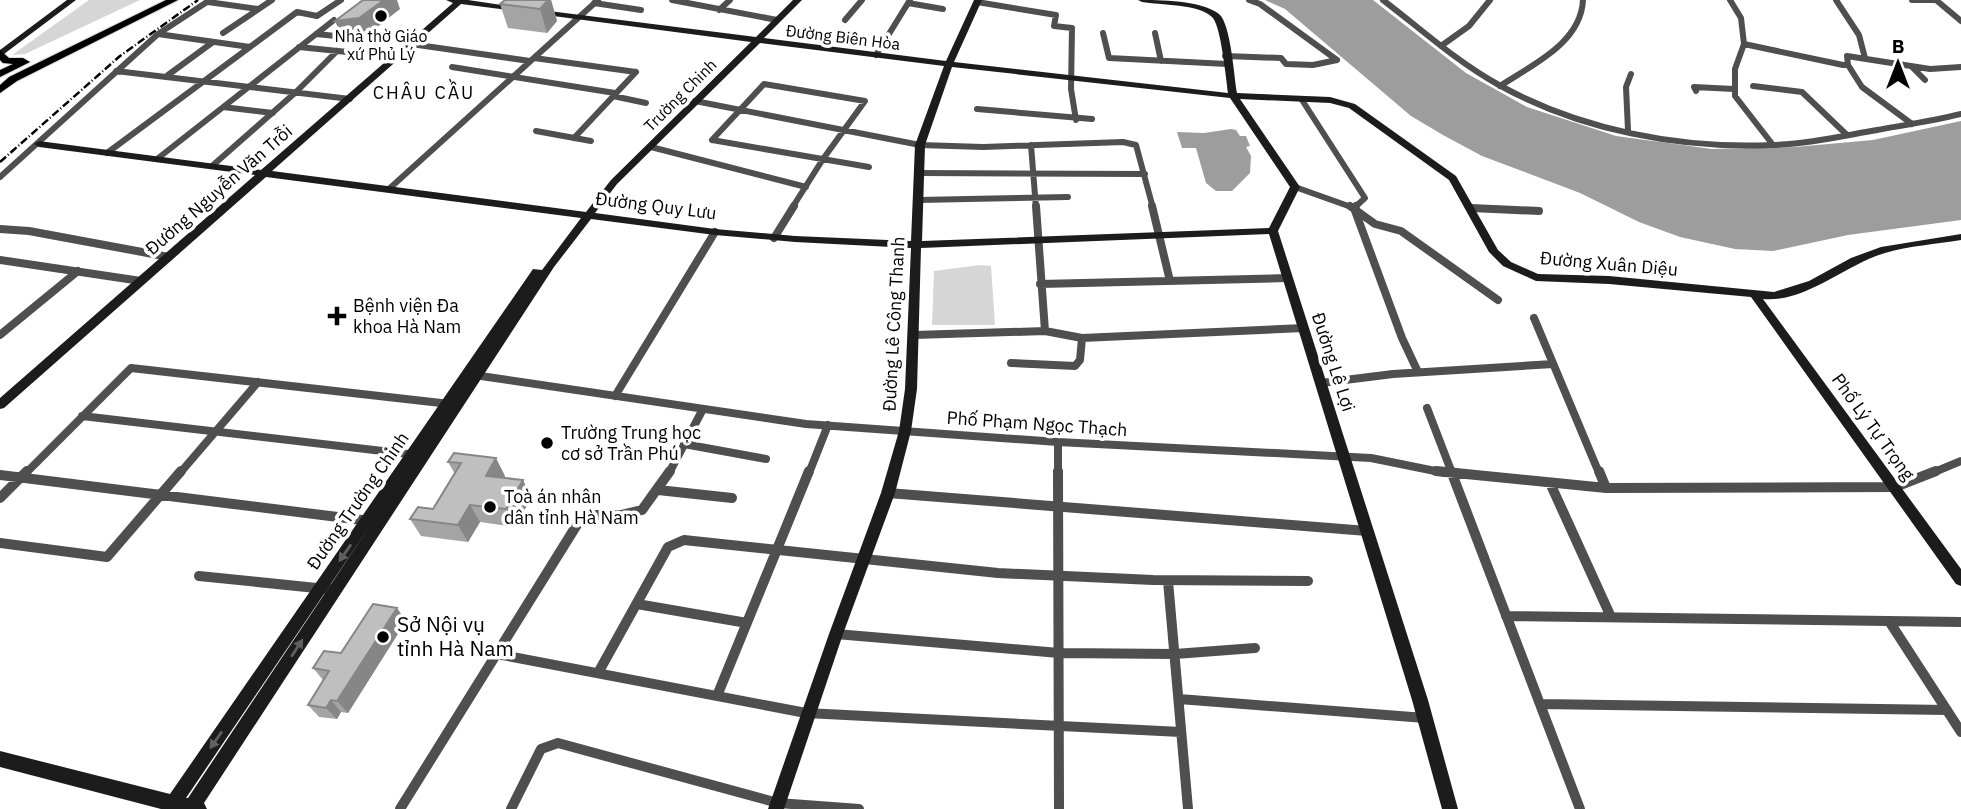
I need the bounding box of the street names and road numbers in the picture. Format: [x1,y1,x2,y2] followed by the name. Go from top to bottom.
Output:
[785,20,902,54] street label: Đường Biên Hòa
[639,54,721,136] street label: Trường Chinh
[141,120,297,260] street label: Đường Nguyễn Văn Trỗi
[594,187,718,224] street label: Đường Quy Lưu
[877,236,910,412] street label: Đường Lê Công Thanh
[1539,246,1679,281] street label: Đường Xuân Diệu
[1307,309,1360,414] street label: Đường Lê Lợi
[1827,369,1920,485] street label: Phố Lý Tự Trọng
[946,406,1128,441] street label: Phố Phạm Ngọc Thạch
[301,427,414,574] street label: Đường Trường Chinh

